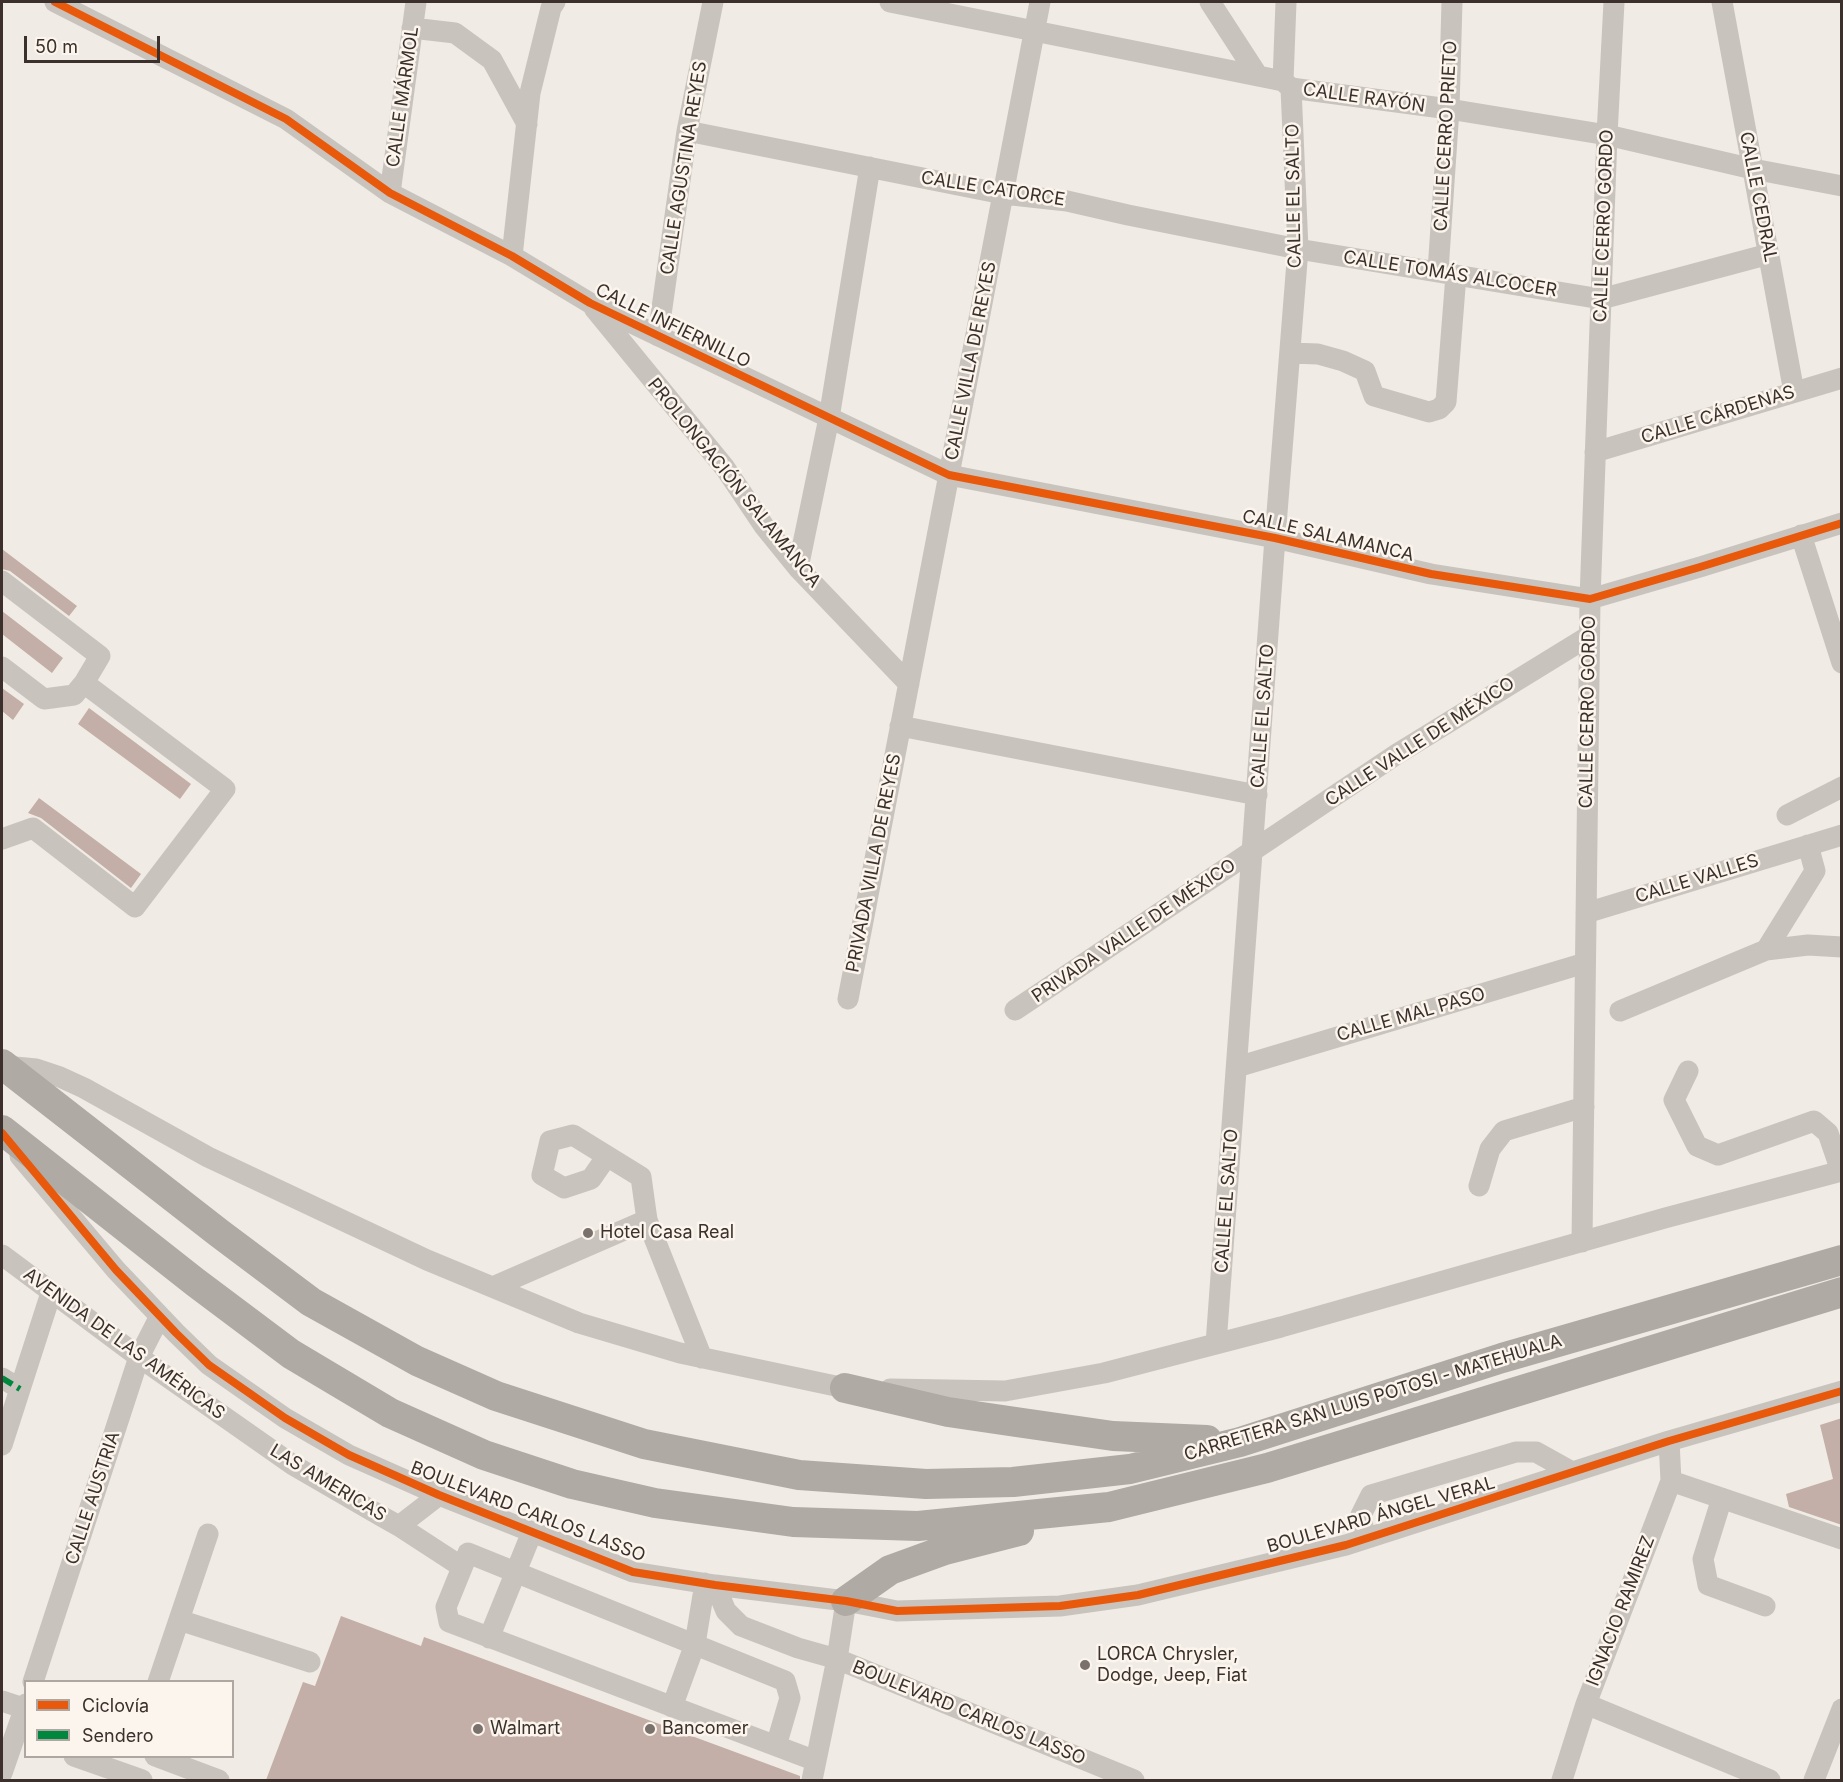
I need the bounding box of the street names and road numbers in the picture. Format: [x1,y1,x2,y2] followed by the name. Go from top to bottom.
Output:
[382,25,424,169] street label: CALLE MÁRMOL
[1430,40,1462,232] street label: CALLE CERRO PRIETO
[656,60,712,276] street label: CALLE AGUSTINA REYES
[1302,79,1426,117] street label: CALLE RAYÓN
[1282,123,1306,269] street label: CALLE EL SALTO
[1590,129,1618,323] street label: CALLE CERRO GORDO
[1735,130,1781,264] street label: CALLE CEDRAL
[919,167,1067,211] street label: CALLE CATORCE
[1342,246,1558,302] street label: CALLE TOMÁS ALCOCER
[941,260,1001,462] street label: CALLE VILLA DE REYES
[592,279,754,373] street label: CALLE INFIERNILLO
[643,374,825,592] street label: PROLONGACIÓN SALAMANCA
[1639,381,1797,449] street label: CALLE CÁRDENAS
[1240,506,1416,566] street label: CALLE SALAMANCA
[1576,615,1600,809] street label: CALLE CERRO GORDO
[1247,643,1279,789] street label: CALLE EL SALTO
[1321,673,1519,811] street label: CALLE VALLE DE MÉXICO
[842,752,906,974] street label: PRIVADA VILLA DE REYES
[1633,850,1761,908] street label: CALLE VALLES
[1028,855,1240,1007] street label: PRIVADA VALLE DE MÉXICO
[1334,983,1488,1047] street label: CALLE MAL PASO
[1211,1128,1243,1274] street label: CALLE EL SALTO
[19,1264,229,1424] street label: AVENIDA DE LAS AMÉRICAS
[1182,1330,1564,1466] street label: CARRETERA SAN LUIS POTOSI - MATEHUALA
[61,1429,125,1567] street label: CALLE AUSTRIA
[266,1440,390,1526] street label: LAS AMERICAS
[408,1457,648,1567] street label: BOULEVARD CARLOS LASSO
[1265,1472,1497,1558] street label: BOULEVARD ÁNGEL VERAL
[1582,1533,1660,1689] street label: IGNACIO RAMIREZ
[849,1656,1089,1770] street label: BOULEVARD CARLOS LASSO

